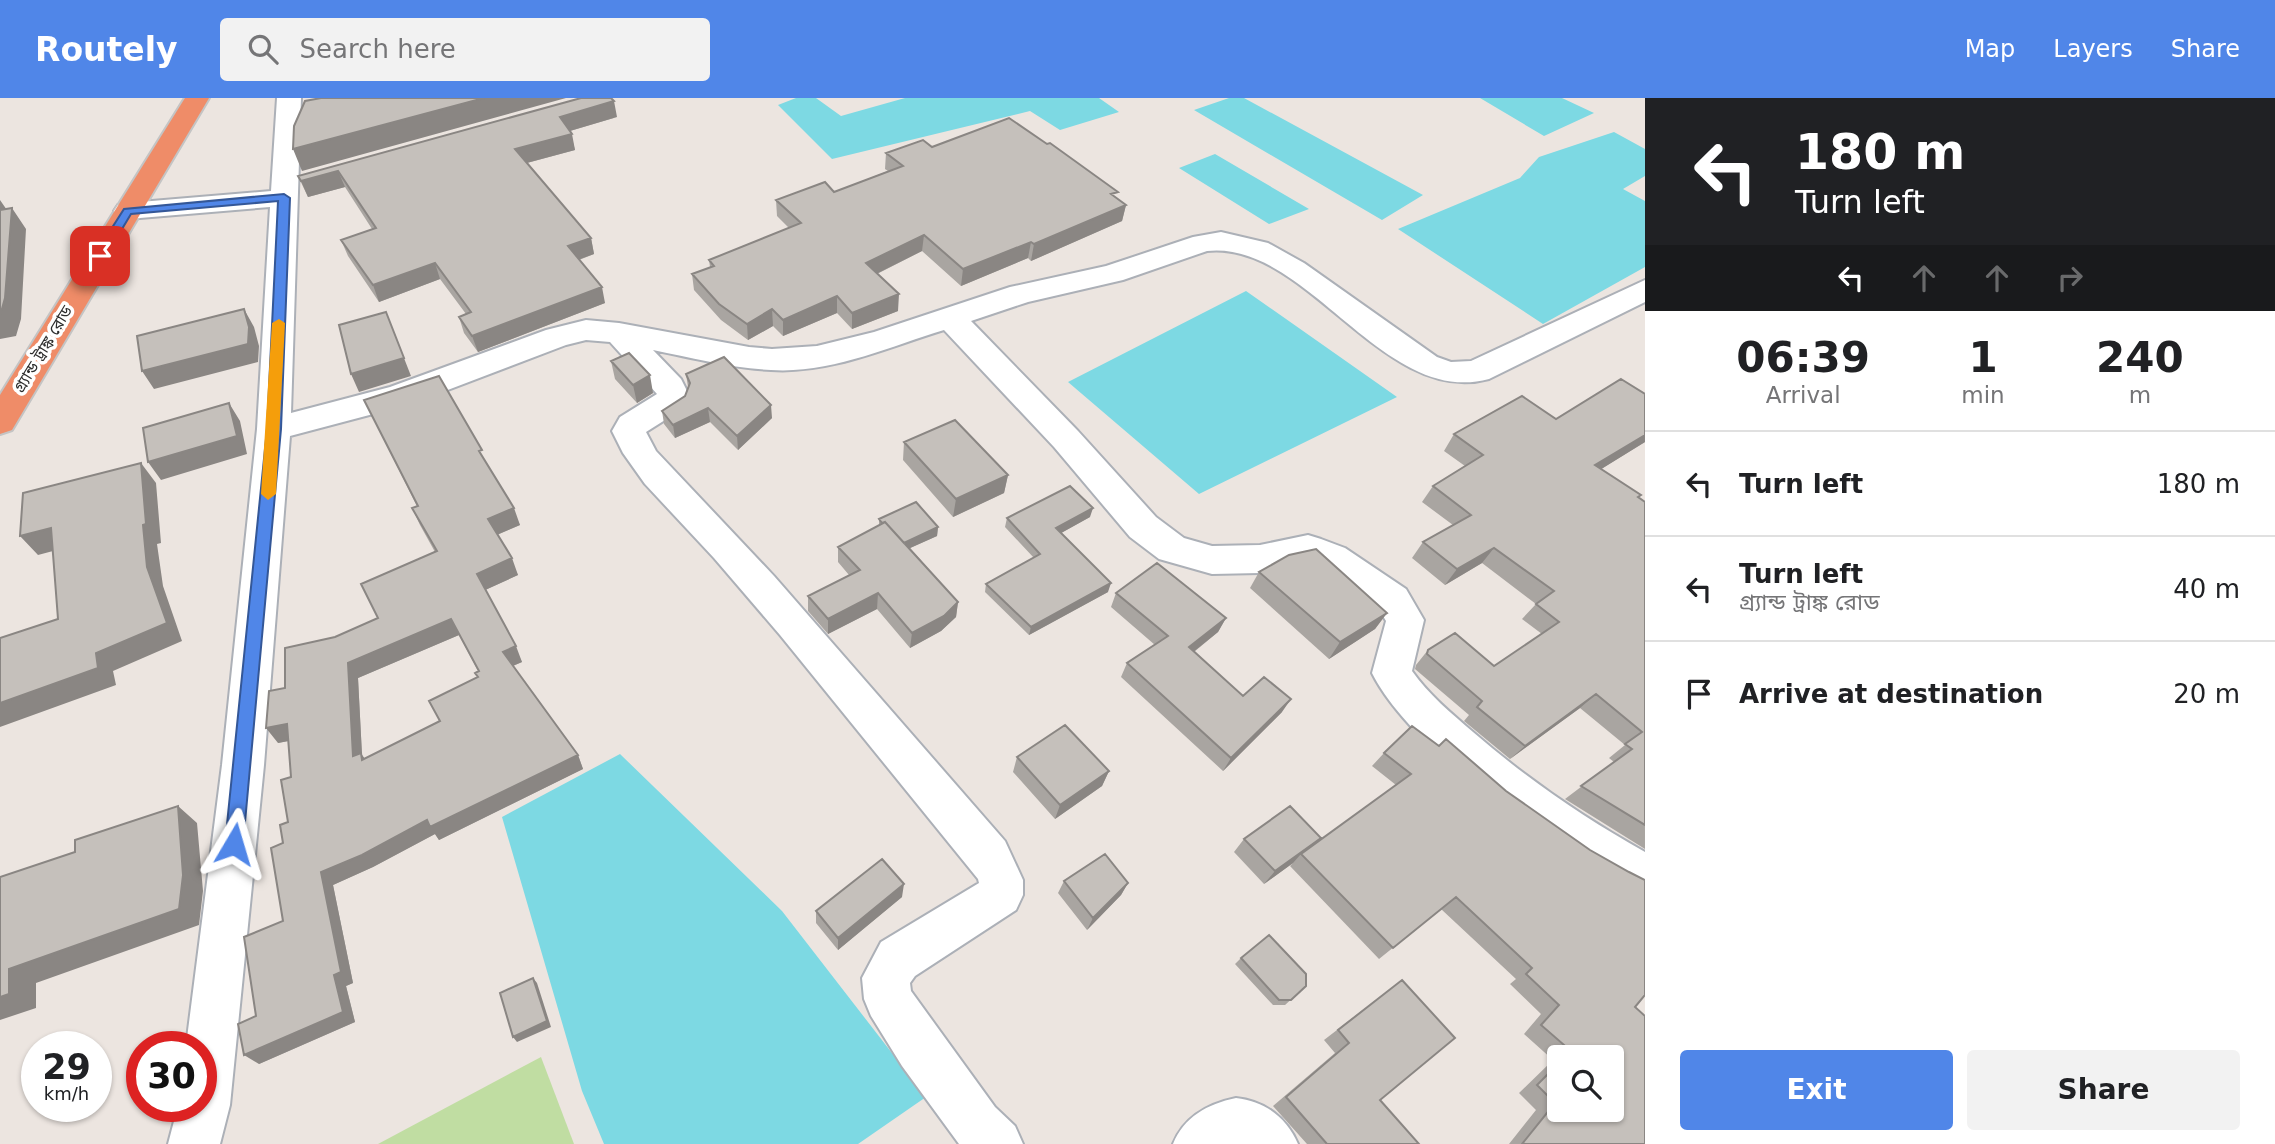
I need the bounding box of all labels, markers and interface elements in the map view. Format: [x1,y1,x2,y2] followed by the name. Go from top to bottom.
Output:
[220,18,710,81] search box
[35,30,178,69] text: Routely
[244,30,282,68] icon: search
[300,34,456,64] text: Search here
[1965,35,2015,63] text: Map
[2053,35,2133,63] text: Layers
[2171,35,2240,63] text: Share
[1795,124,1965,181] text: 180 m
[1680,126,1771,217] icon: left
[1795,183,1925,221] text: Turn left
[70,226,130,286] pin
[81,237,119,275] icon: arrive
[1832,259,1870,297] icon: left
[1905,259,1943,297] icon: ahead
[1978,259,2016,297] icon: ahead
[2051,259,2089,297] icon: right
[10,302,77,396] street label: গ্র্যান্ড ট্রাঙ্ক রোড
[1736,333,1870,382] text: 06:39
[1968,333,1998,382] text: 1
[2096,333,2184,382] text: 240
[1766,382,1841,408] text: Arrival
[1961,382,2005,408] text: min
[2129,382,2151,408] text: m
[1680,465,1718,503] icon: left
[1739,469,1863,499] text: Turn left
[2157,469,2240,499] text: 180 m
[1739,559,1863,589] text: Turn left
[1680,570,1718,608] icon: left
[2173,574,2240,604] text: 40 m
[1739,589,1880,615] text: গ্র্যান্ড ট্রাঙ্ক রোড
[1680,675,1718,713] icon: arrive
[1739,679,2043,709] text: Arrive at destination
[2173,679,2240,709] text: 20 m
[197,807,271,881] position arrow
[126,1031,217,1122] speed limit sign: 30
[1547,1045,1624,1122] map controls
[1547,1045,1624,1122] button: search
[42,1047,91,1087] text: 29
[1680,1050,1953,1130] button: Exit
[1967,1050,2240,1130] button: Share
[44,1083,89,1104] text: km/h

